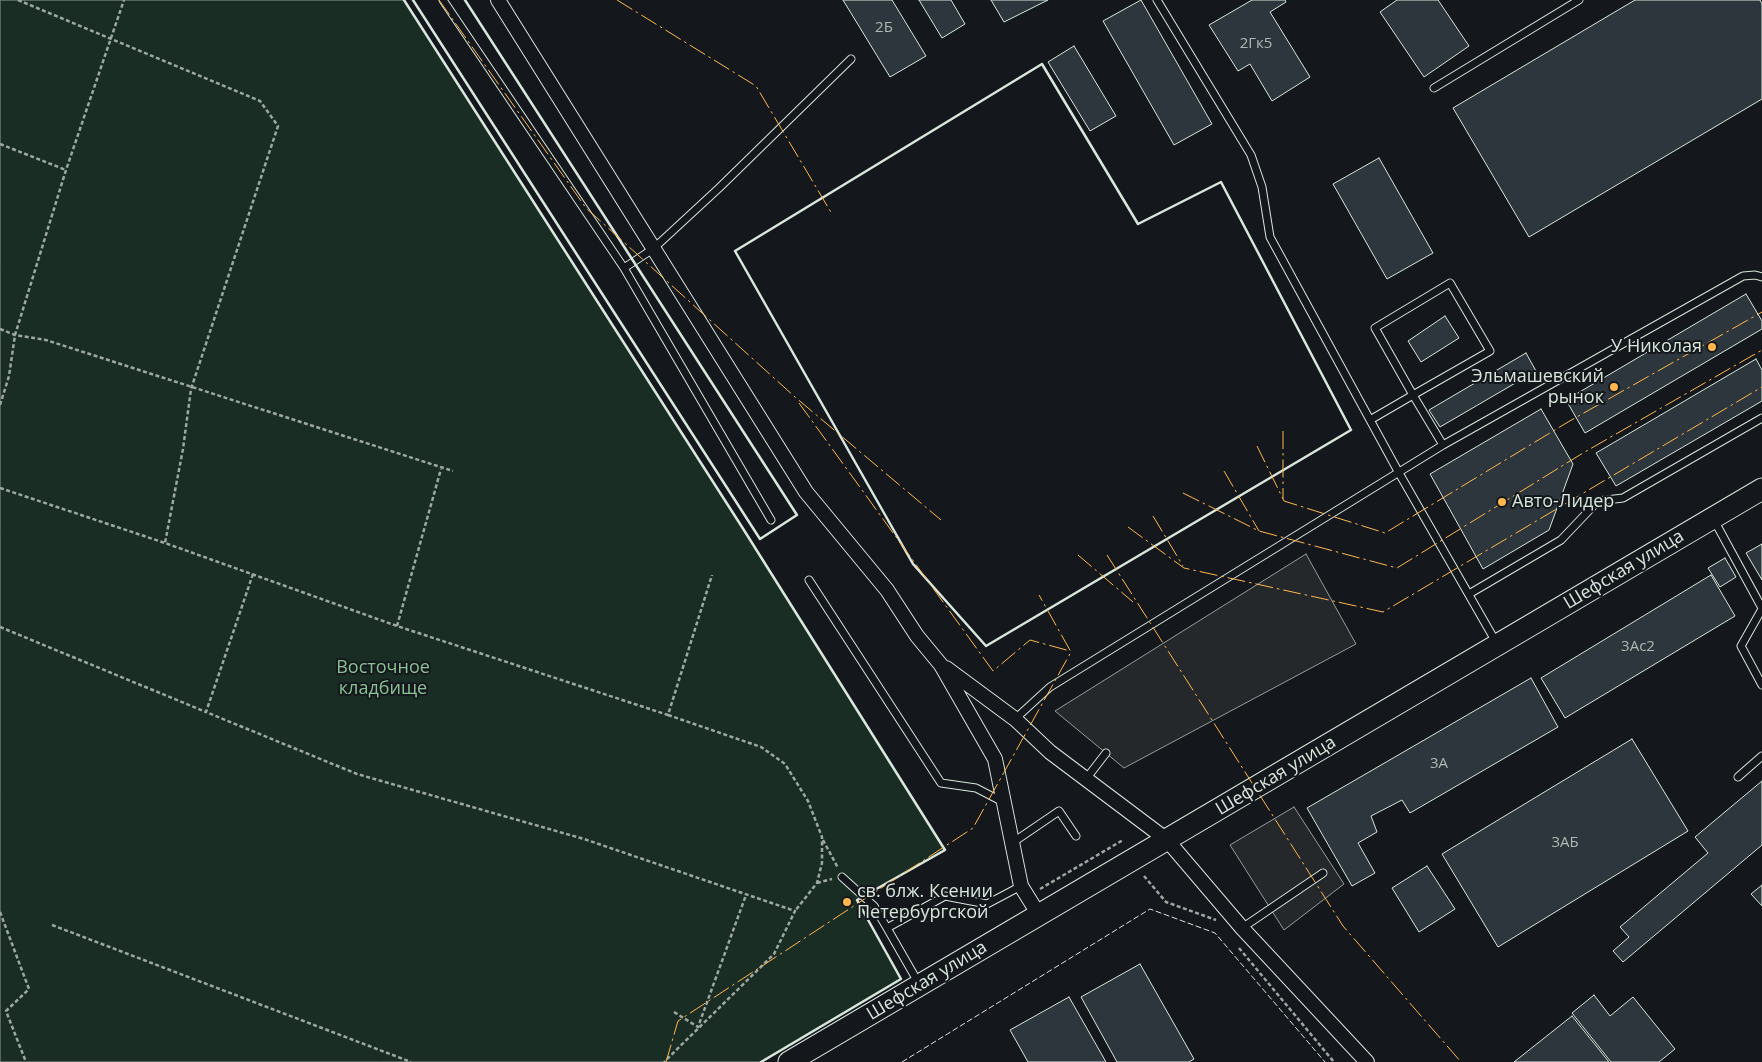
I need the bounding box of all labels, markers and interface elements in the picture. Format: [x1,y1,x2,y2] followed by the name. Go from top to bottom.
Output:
[875,19,893,37] house number: 2Б
[1240,35,1272,53] house number: 2Гк5
[1611,336,1702,358] place label: У Николая
[1706,341,1718,353] marker: У Николая
[1471,366,1604,408] place label: Эльмашевский рынок
[1608,381,1620,393] marker: Эльмашевский рынок
[1512,491,1614,513] place label: Авто-Лидер
[1496,496,1508,508] marker: Авто-Лидер
[1560,526,1688,614] street label: Шефская улица
[1621,638,1655,656] house number: 3Ас2
[336,657,430,700] park label: Восточное кладбище
[1212,732,1340,820] street label: Шефская улица
[1430,755,1448,773] house number: 3А
[1551,834,1579,852] house number: 3АБ
[857,881,993,924] place label: св. блж. Ксении Петербургской
[841,896,853,908] marker: св. блж. Ксении Петербургской
[863,937,991,1025] street label: Шефская улица

